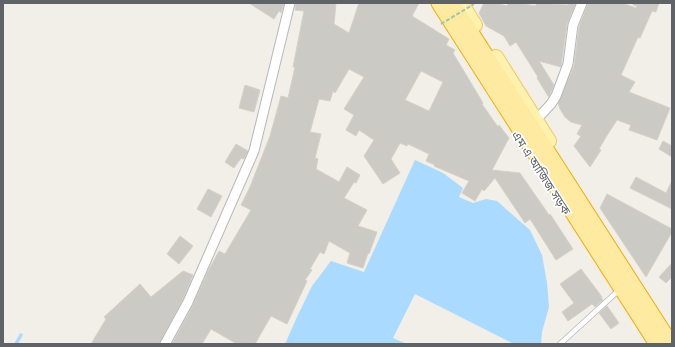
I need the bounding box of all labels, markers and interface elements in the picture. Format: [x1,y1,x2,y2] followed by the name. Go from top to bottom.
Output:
[509,128,574,218] street label: এম এ আজিজ সড়ক

